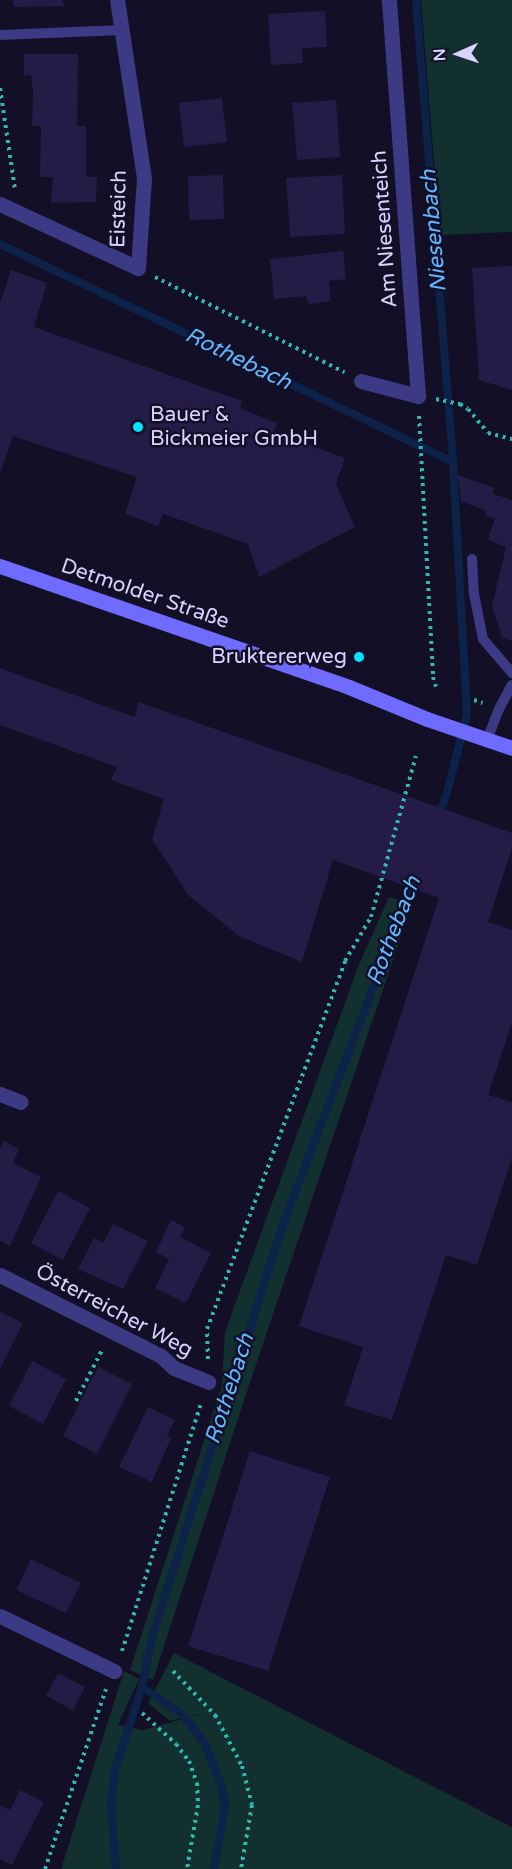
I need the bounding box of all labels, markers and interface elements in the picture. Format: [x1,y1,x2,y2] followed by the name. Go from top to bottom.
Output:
[428,24,488,84] north arrow
[430,48,450,62] text: N
[367,150,403,308] street label: Am Niesenteich
[415,169,453,293] water label: Niesenbach
[106,170,132,248] street label: Eisteich
[181,322,295,396] water label: Rothebach
[150,402,318,452] place label: Bauer & Bickmeier GmbH
[131,420,145,434] marker: Bauer & Bickmeier GmbH
[58,553,232,635] street label: Detmolder Straße
[211,644,347,670] place label: Bruktererweg
[352,650,366,664] marker: Bruktererweg
[361,873,427,989] water label: Rothebach
[31,1259,197,1363] street label: Österreicher Weg
[200,1330,260,1448] water label: Rothebach

